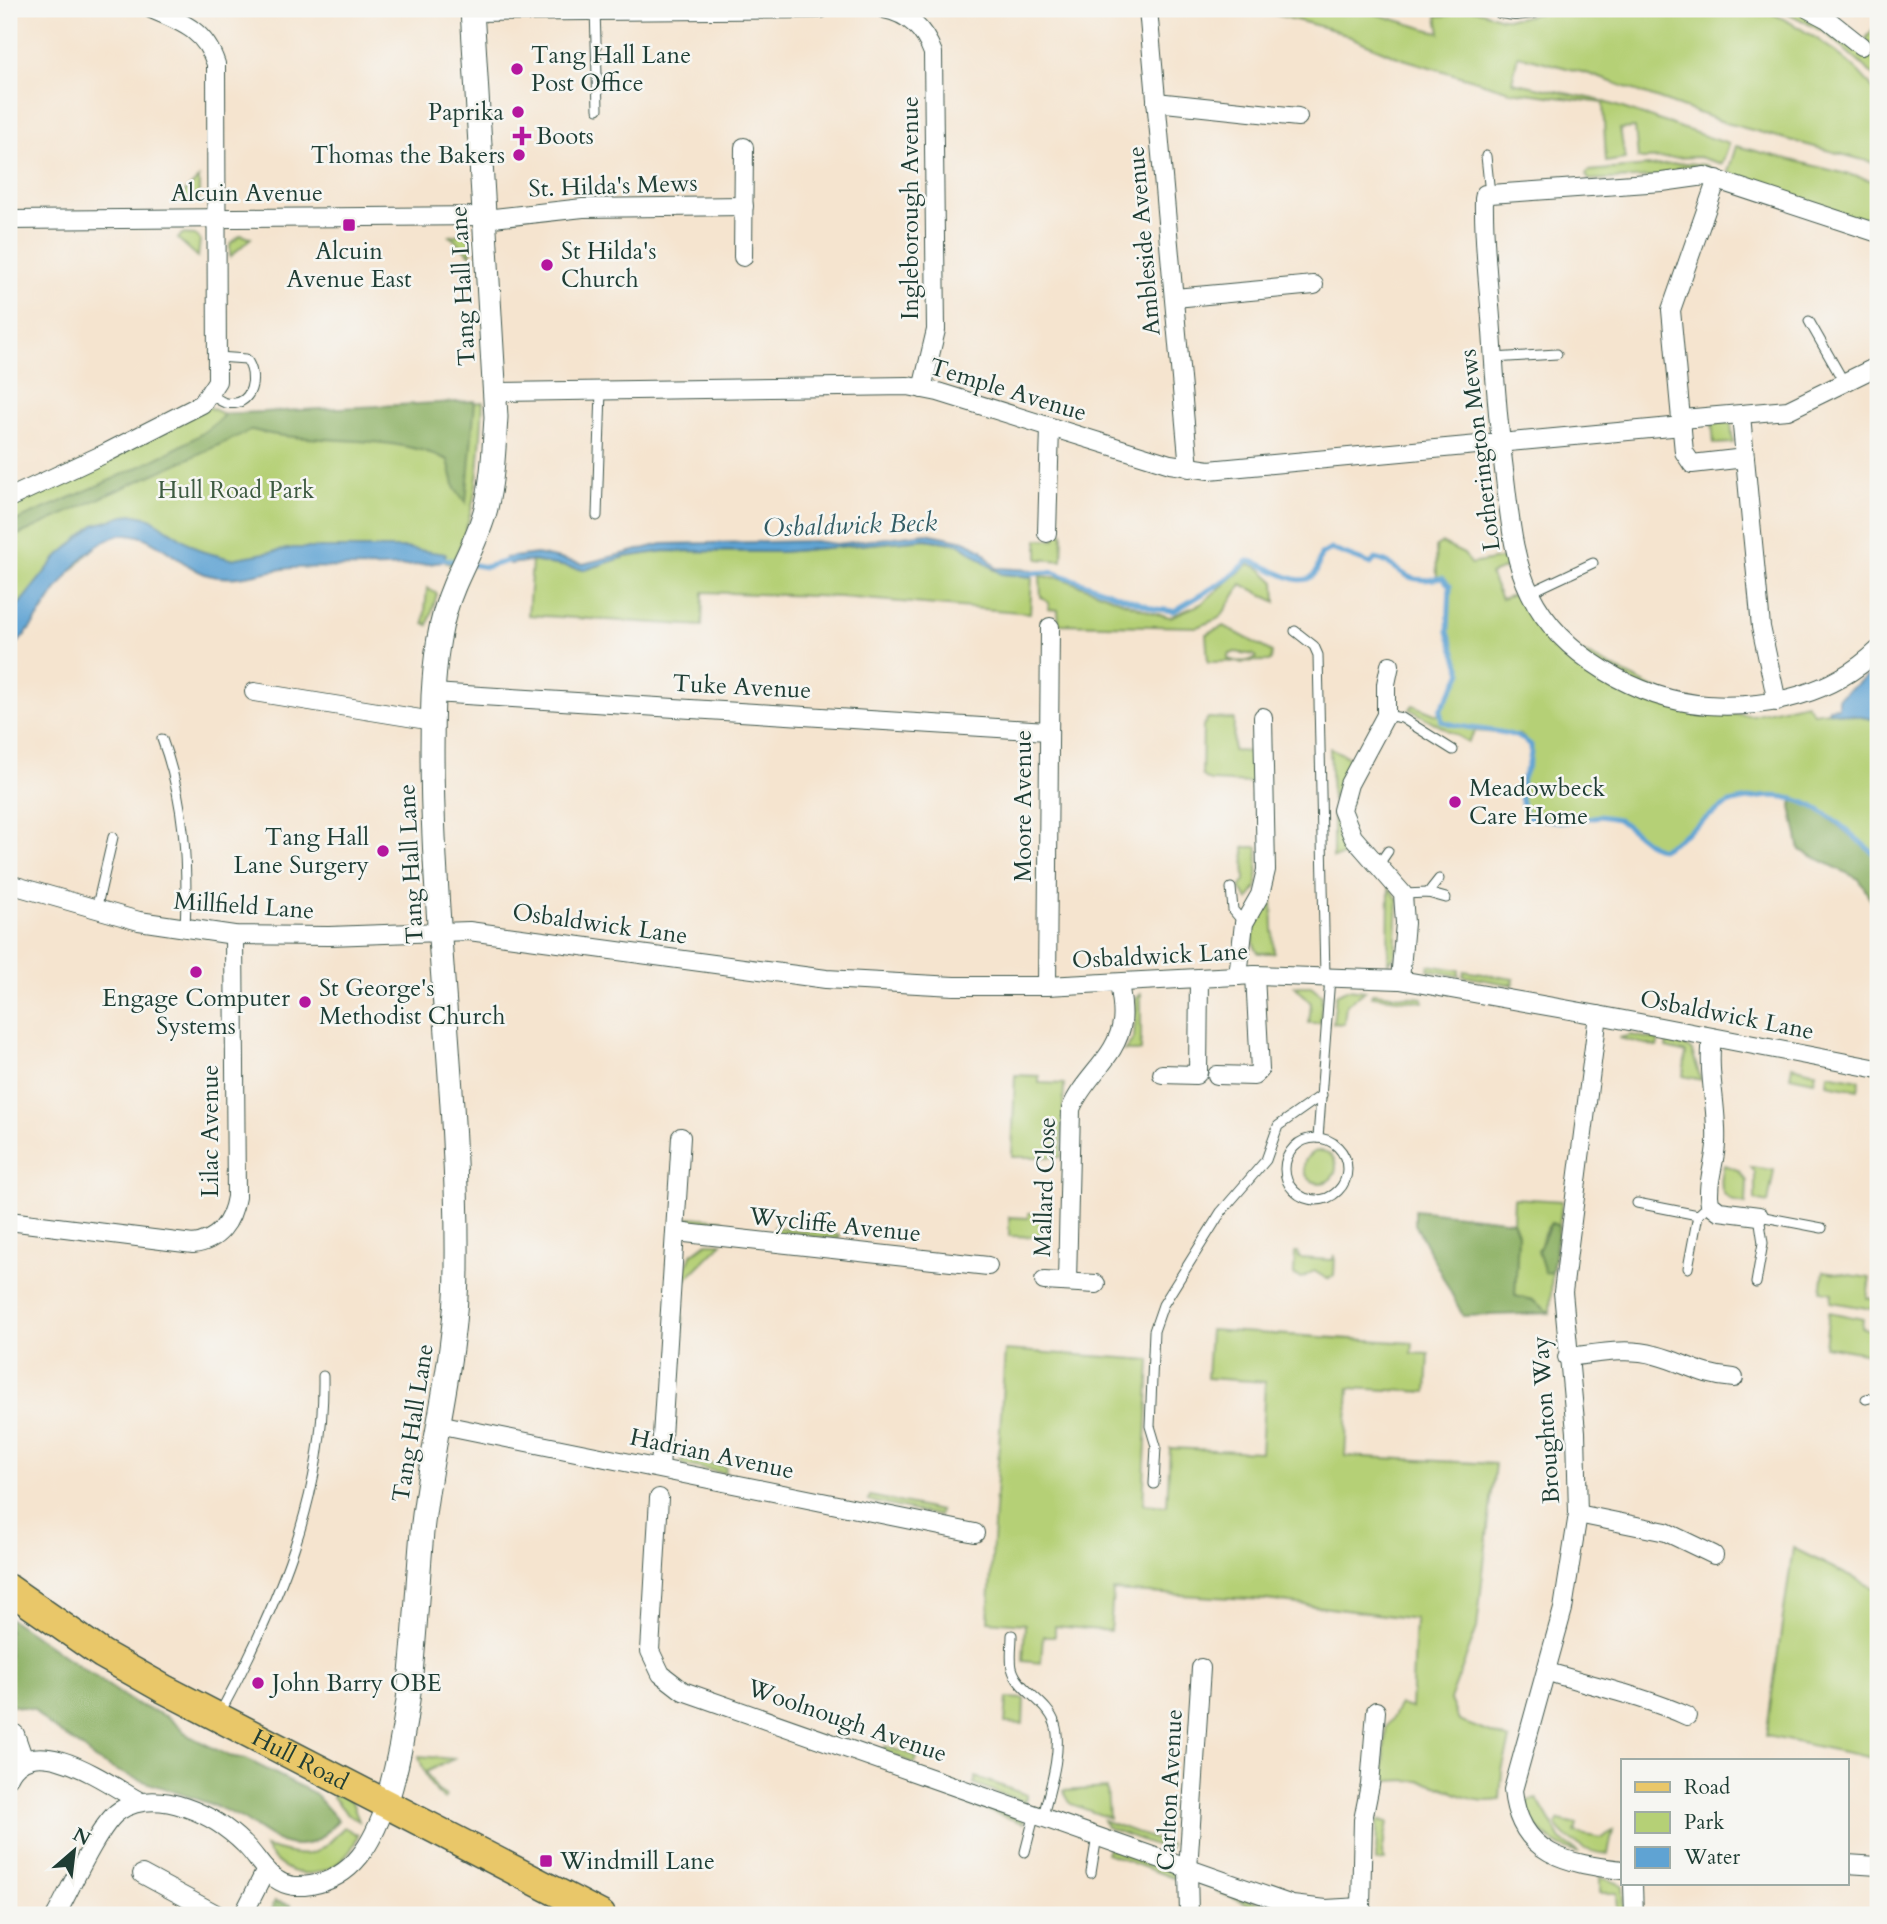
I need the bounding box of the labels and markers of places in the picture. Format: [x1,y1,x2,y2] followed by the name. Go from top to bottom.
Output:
[531,39,691,100] place label: Tang Hall Lane Post Office
[509,61,525,77] marker: Tang Hall Lane Post Office
[428,96,505,129] place label: Paprika
[510,104,526,120] marker: Paprika
[536,120,594,153] place label: Boots
[514,128,530,144] marker: Boots
[311,139,505,172] place label: Thomas the Bakers
[511,147,527,163] marker: Thomas the Bakers
[341,217,357,233] marker: Alcuin Avenue East
[286,235,412,296] place label: Alcuin Avenue East
[561,235,657,296] place label: St Hilda's Church
[539,257,555,273] marker: St Hilda's Church
[1469,772,1606,833] place label: Meadowbeck Care Home
[1447,794,1463,810] marker: Meadowbeck Care Home
[233,821,369,882] place label: Tang Hall Lane Surgery
[375,843,391,859] marker: Tang Hall Lane Surgery
[188,964,204,980] marker: Engage Computer Systems
[319,972,505,1033] place label: St George's Methodist Church
[102,982,290,1043] place label: Engage Computer Systems
[297,994,313,1010] marker: St George's Methodist Church
[269,1667,442,1700] place label: John Barry OBE
[250,1675,266,1691] marker: John Barry OBE
[559,1845,715,1878] place label: Windmill Lane
[538,1853,554,1869] marker: Windmill Lane

